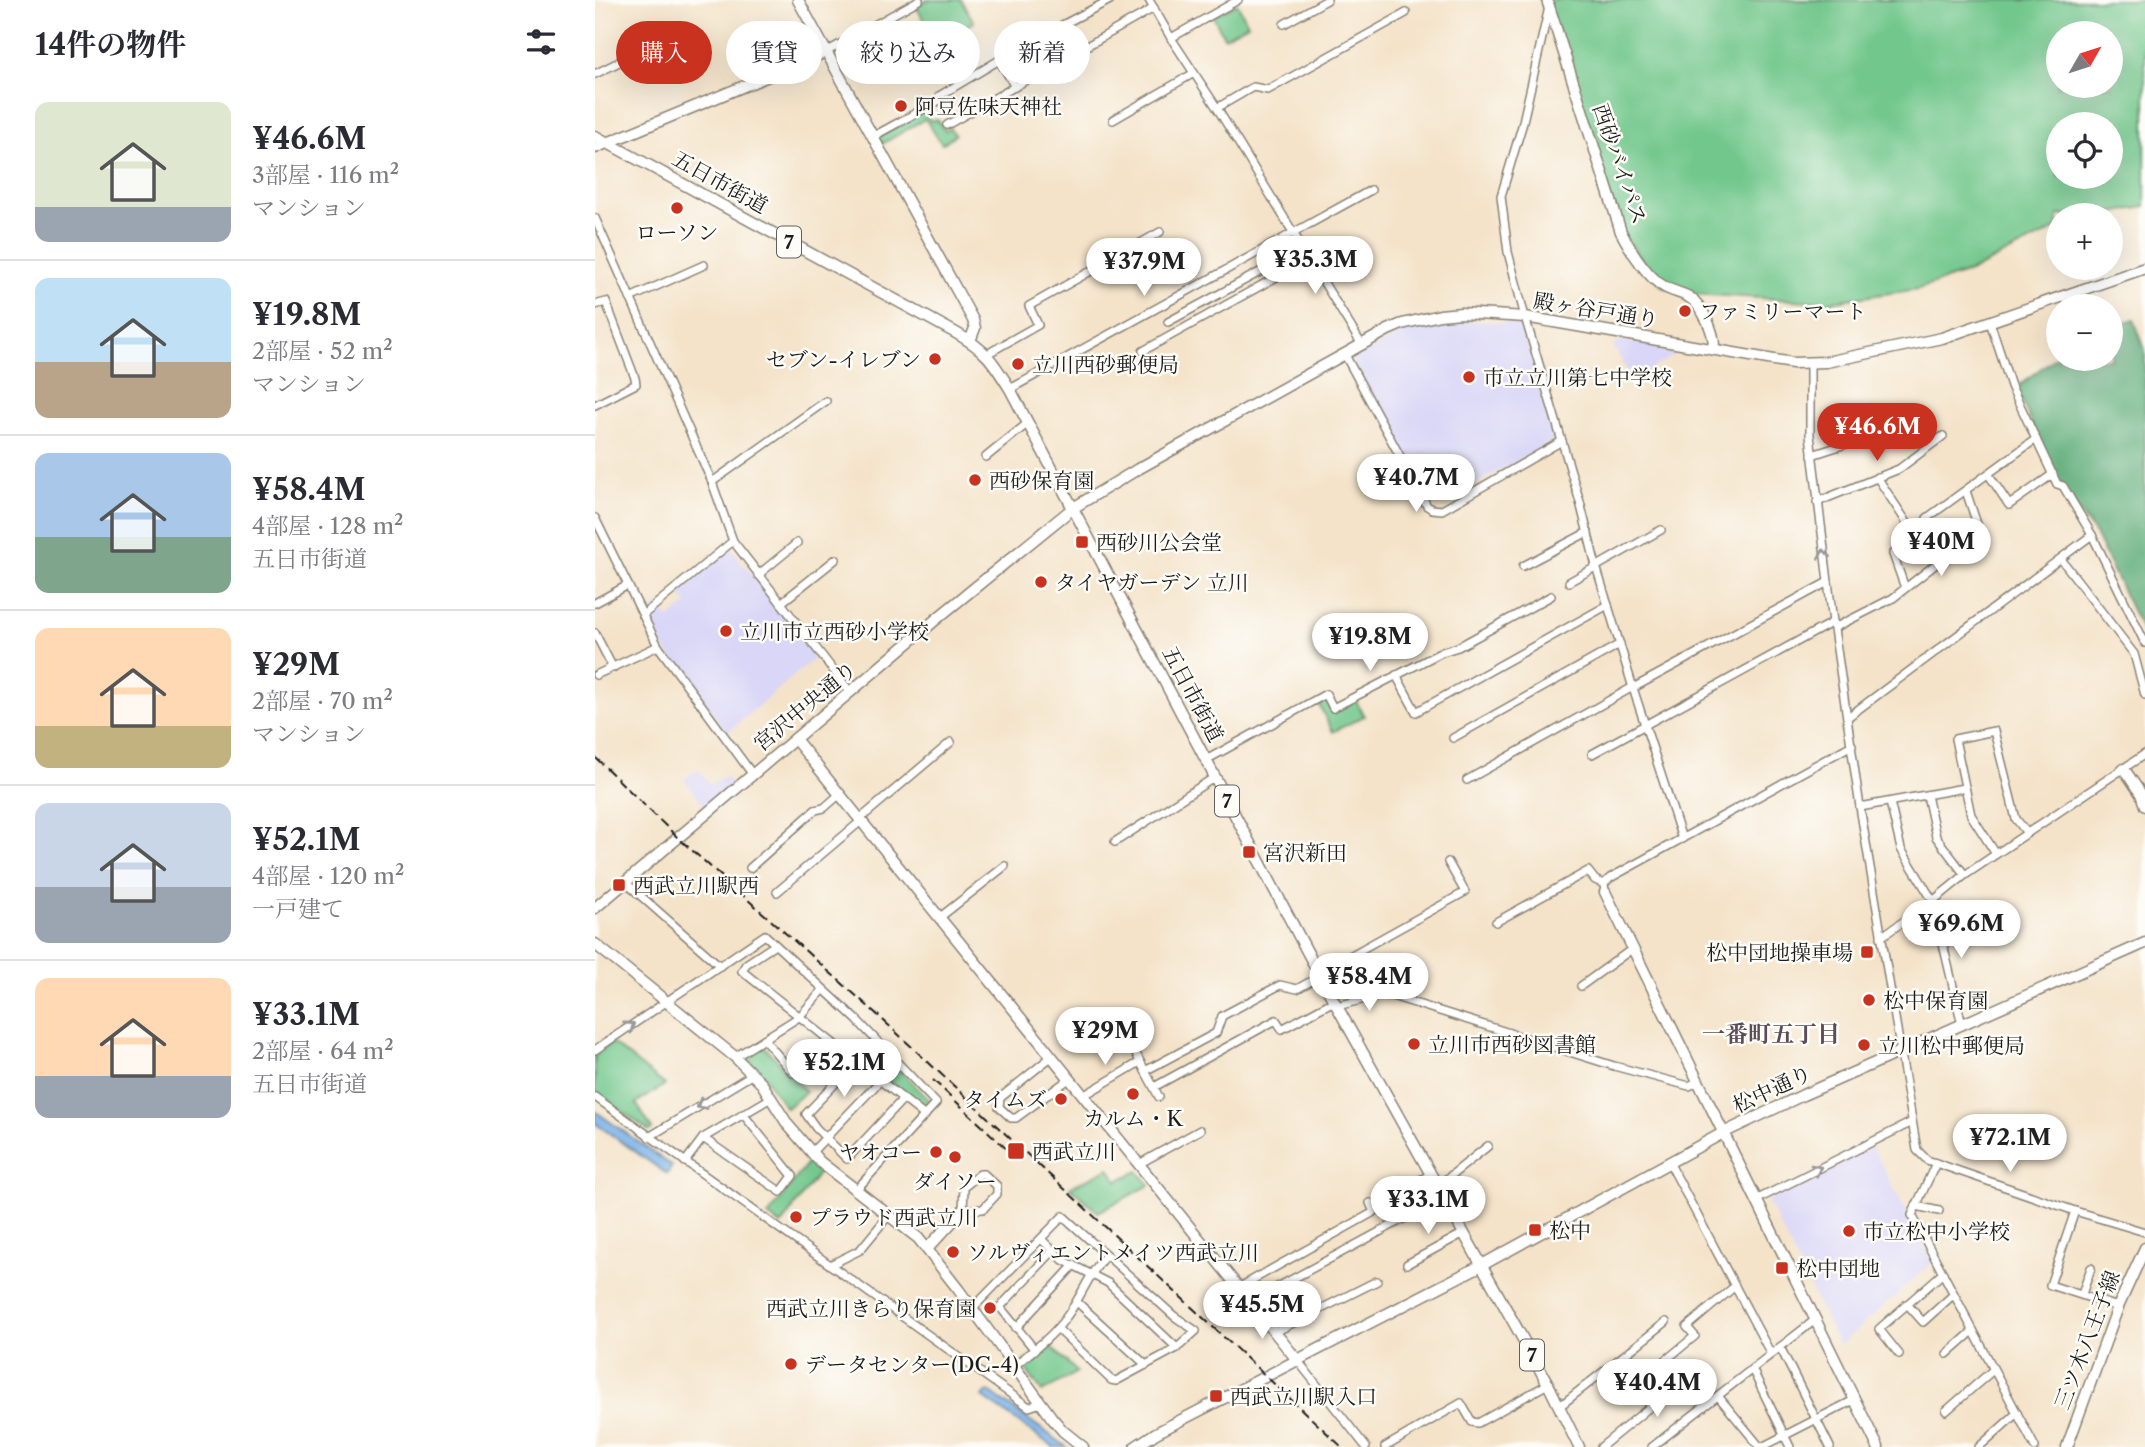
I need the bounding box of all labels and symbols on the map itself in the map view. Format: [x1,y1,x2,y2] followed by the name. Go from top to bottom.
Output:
[2046,21,2123,98] north arrow
[915,94,1062,119] place label: 阿豆佐味天神社
[893,98,909,114] marker: 阿豆佐味天神社
[1588,101,1652,227] street label: 西砂バイパス
[668,146,772,218] street label: 五日市街道
[669,200,685,216] marker: ローソン
[635,220,719,245] place label: ローソン
[777,226,801,258] road number: 7
[1258,236,1372,296] pin: ¥35.3M
[1087,238,1201,298] pin: ¥37.9M
[1532,288,1660,332] street label: 殿ヶ谷戸通り
[1699,299,1867,324] place label: ファミリーマート
[1677,303,1693,319] marker: ファミリーマート
[766,347,921,372] place label: セブン-イレブン
[927,351,943,367] marker: セブン-イレブン
[1032,352,1179,377] place label: 立川西砂郵便局
[1010,356,1026,372] marker: 立川西砂郵便局
[1483,365,1672,390] place label: 市立立川第七中学校
[1461,369,1477,385] marker: 市立立川第七中学校
[1820,404,1934,463] pin: ¥46.6M
[1359,454,1473,514] pin: ¥40.7M
[989,468,1094,493] place label: 西砂保育園
[967,472,983,488] marker: 西砂保育園
[1900,518,1982,578] pin: ¥40M
[1096,530,1222,555] place label: 西砂川公会堂
[1074,534,1090,550] marker: 西砂川公会堂
[1817,549,1832,560] one-way arrow
[1055,570,1249,595] place label: タイヤガーデン 立川
[1033,574,1049,590] marker: タイヤガーデン 立川
[1313,614,1427,673] pin: ¥19.8M
[740,619,929,644] place label: 立川市立西砂小学校
[718,623,734,639] marker: 立川市立西砂小学校
[1157,642,1229,746] street label: 五日市街道
[749,656,861,756] street label: 宮沢中央通り
[1215,786,1239,816] road number: 7
[1263,840,1347,865] place label: 宮沢新田
[1241,844,1257,860] marker: 宮沢新田
[633,873,759,898] place label: 西武立川駅西
[611,877,627,893] marker: 西武立川駅西
[1904,900,2018,960] pin: ¥69.6M
[1706,940,1853,965] place label: 松中団地操車場
[1859,944,1875,960] marker: 松中団地操車場
[1312,954,1426,1013] pin: ¥58.4M
[1883,988,1988,1013] place label: 松中保育園
[1861,992,1877,1008] marker: 松中保育園
[1064,1007,1146,1067] pin: ¥29M
[1702,1020,1840,1048] district label: 一番町五丁目
[622,1022,635,1034] one-way arrow
[1428,1032,1596,1057] place label: 立川市西砂図書館
[1878,1033,2025,1058] place label: 立川松中郵便局
[1406,1036,1422,1052] marker: 立川市西砂図書館
[1856,1037,1872,1053] marker: 立川松中郵便局
[787,1040,901,1099] pin: ¥52.1M
[1729,1060,1815,1118] street label: 松中通り
[1125,1086,1141,1102] marker: カルム・K
[963,1087,1047,1112] place label: タイムズ
[1053,1091,1069,1107] marker: タイムズ
[695,1097,708,1110] one-way arrow
[1083,1106,1183,1131] place label: カルム・K
[1953,1114,2067,1174] pin: ¥72.1M
[1032,1139,1116,1164] place label: 西武立川
[839,1140,922,1165] place label: ヤオコー
[1006,1141,1026,1161] marker: 西武立川
[928,1144,944,1160] marker: ヤオコー
[947,1149,963,1165] marker: ダイソー
[1810,1164,1822,1178] one-way arrow
[913,1169,997,1194] place label: ダイソー
[1371,1176,1485,1236] pin: ¥33.1M
[810,1205,978,1230] place label: プラウド西武立川
[788,1209,804,1225] marker: プラウド西武立川
[1549,1218,1591,1243] place label: 松中
[1863,1219,2010,1244] place label: 市立松中小学校
[1527,1222,1543,1238] marker: 松中
[1841,1223,1857,1239] marker: 市立松中小学校
[967,1240,1259,1265] place label: ソルヴィエントメイツ西武立川
[945,1244,961,1260] marker: ソルヴィエントメイツ西武立川
[1796,1256,1880,1281] place label: 松中団地
[1774,1260,1790,1276] marker: 松中団地
[2049,1267,2125,1413] street label: 三ツ木八王子線
[1205,1282,1319,1341] pin: ¥45.5M
[766,1296,976,1321] place label: 西武立川きらり保育園
[982,1300,998,1316] marker: 西武立川きらり保育園
[1520,1340,1544,1371] road number: 7
[805,1352,1019,1377] place label: データセンター(DC-4)
[783,1356,799,1372] marker: データセンター(DC-4)
[1600,1360,1714,1419] pin: ¥40.4M
[1230,1384,1377,1409] place label: 西武立川駅入口
[1208,1388,1224,1404] marker: 西武立川駅入口

